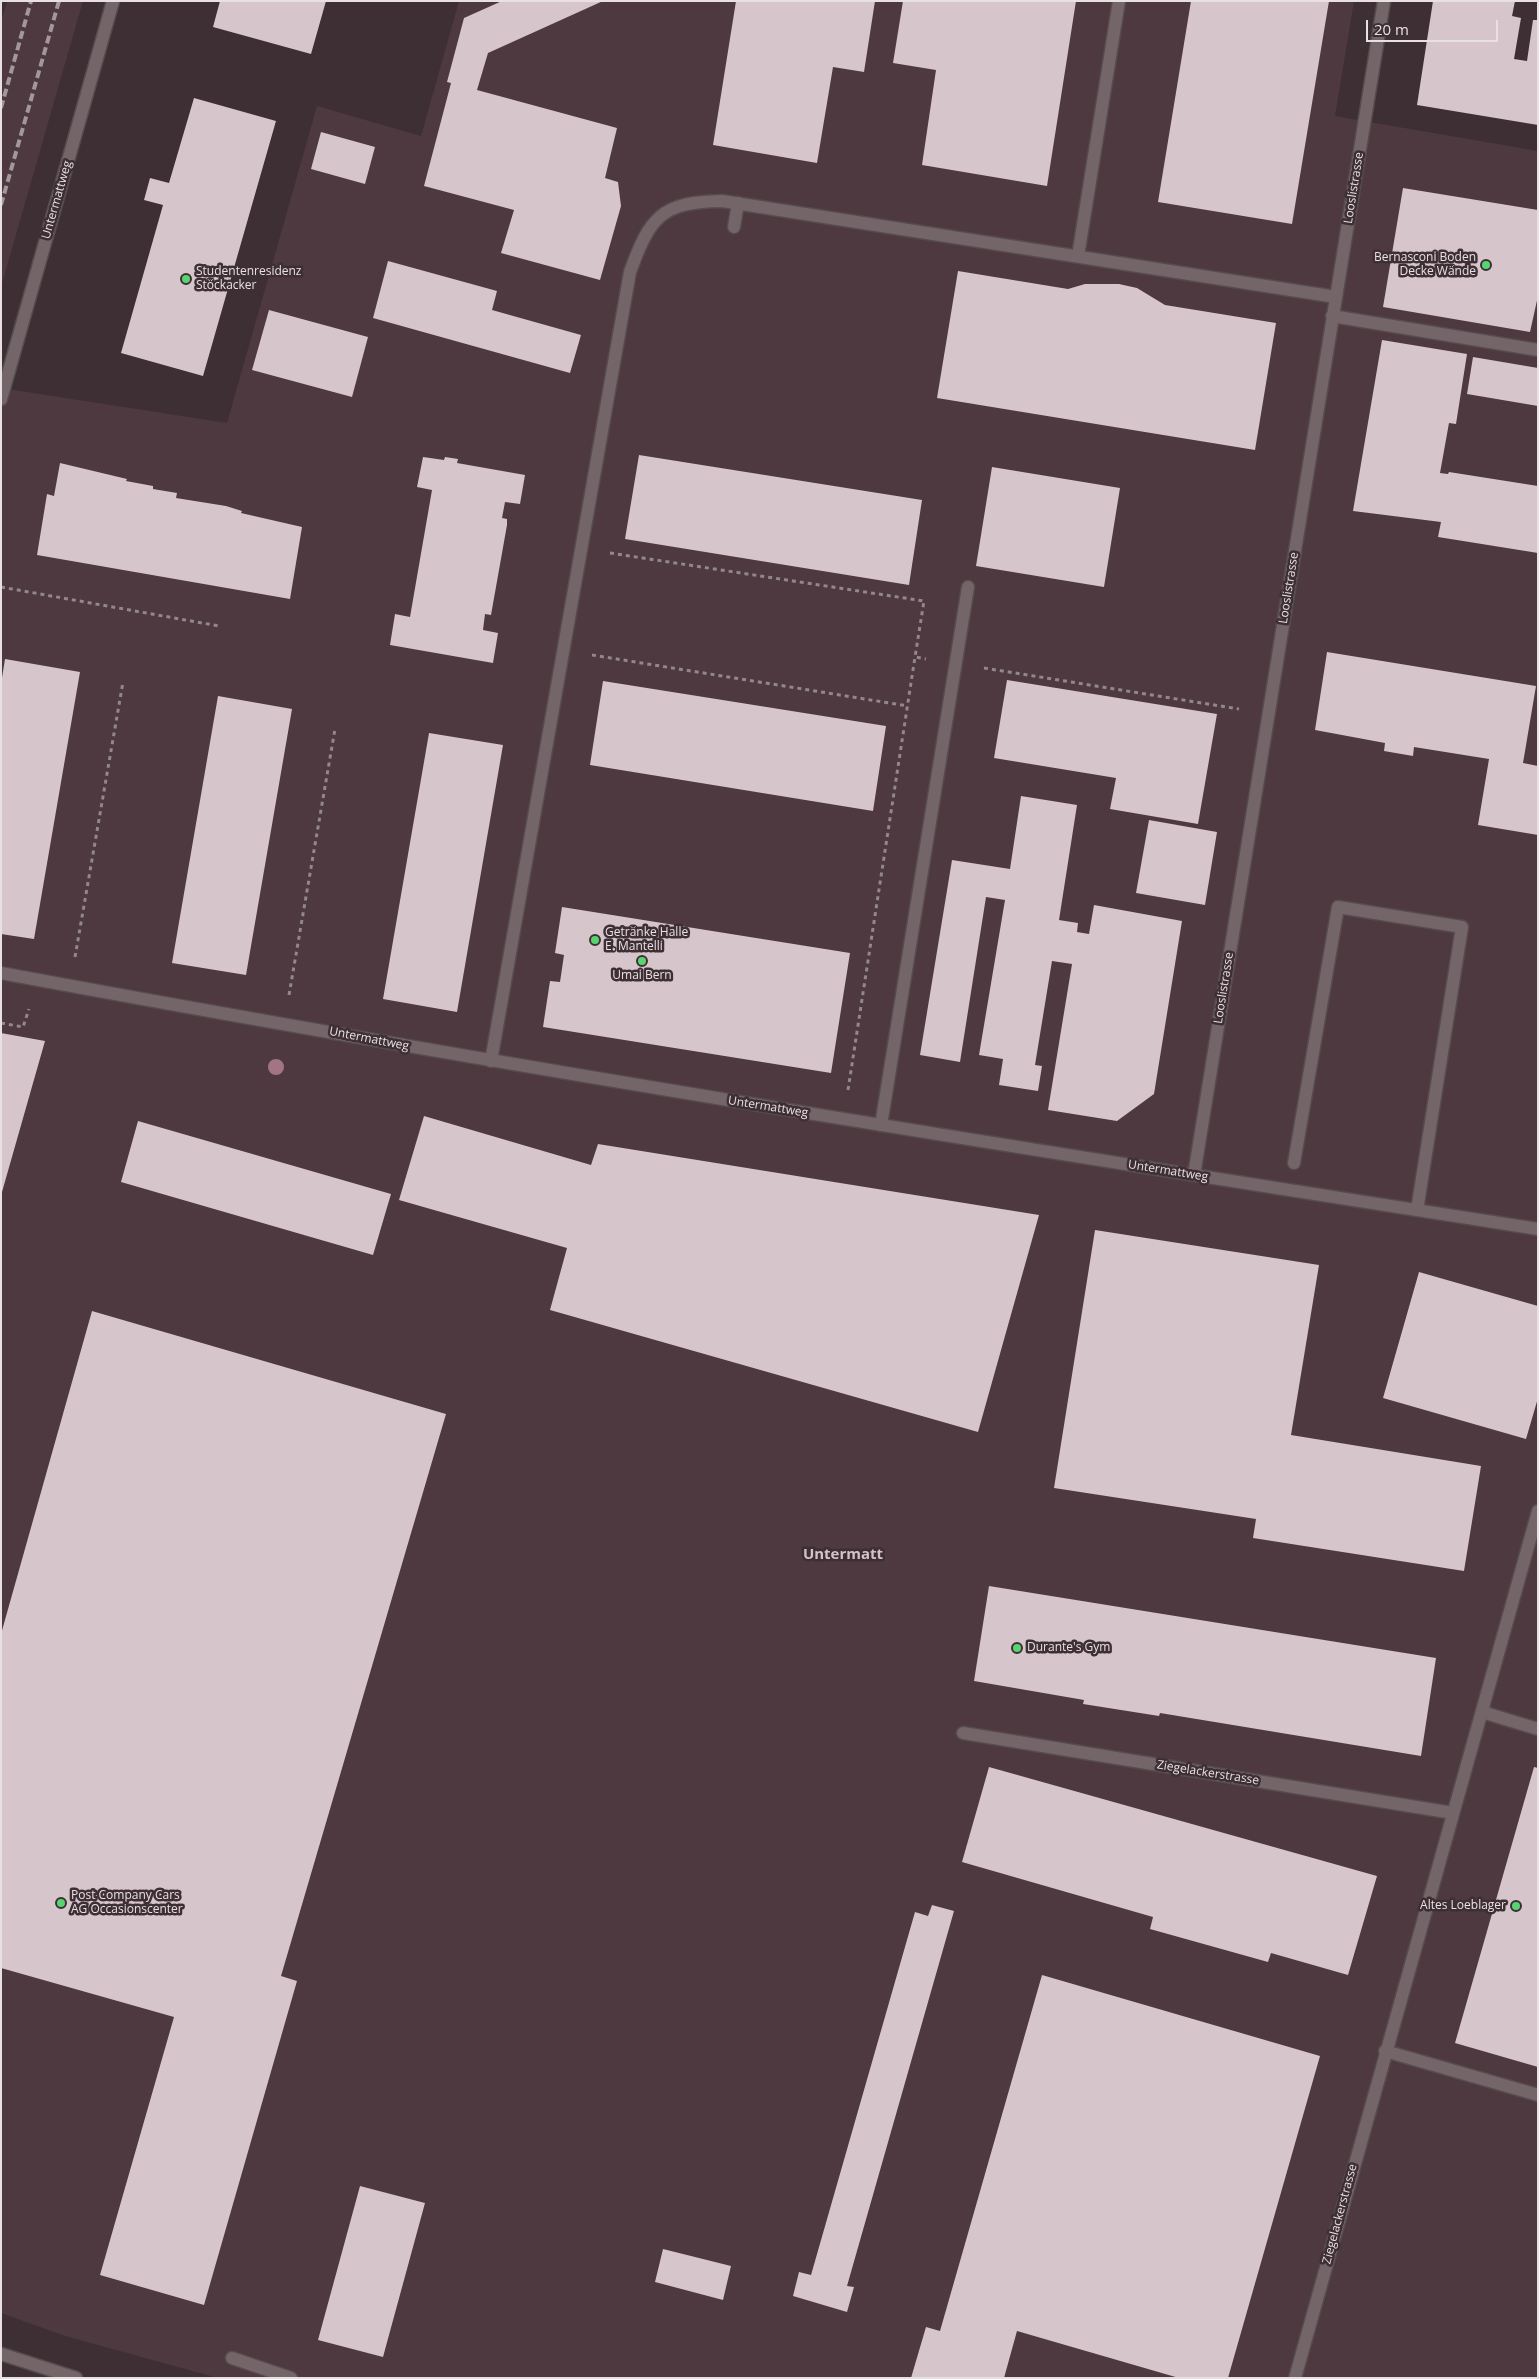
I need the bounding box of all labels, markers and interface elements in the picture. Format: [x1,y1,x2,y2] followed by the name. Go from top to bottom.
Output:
[1369,10,1502,42] scale bar
[1374,19,1409,39] text: 20 m
[1341,151,1367,225] street label: Looslistrasse
[39,159,75,241] street label: Untermattweg
[1374,251,1476,279] place label: Bernasconi Boden Decke Wände
[1480,259,1492,271] marker: Bernasconi Boden Decke Wände
[196,265,301,293] place label: Studentenresidenz Stöckacker
[180,273,192,285] marker: Studentenresidenz Stöckacker
[1276,551,1302,625] street label: Looslistrasse
[605,926,688,954] place label: Getränke Halle E. Mantelli
[589,934,601,946] marker: Getränke Halle E. Mantelli
[1211,951,1237,1025] street label: Looslistrasse
[636,955,648,967] marker: Umai Bern
[612,969,672,983] place label: Umai Bern
[328,1024,410,1054] street label: Untermattweg
[727,1094,809,1120] street label: Untermattweg
[1127,1158,1209,1184] street label: Untermattweg
[803,1546,883,1564] district label: Untermatt
[1027,1641,1110,1655] place label: Durante's Gym
[1011,1642,1023,1654] marker: Durante's Gym
[1156,1758,1260,1788] street label: Ziegelackerstrasse
[71,1889,183,1917] place label: Post Company Cars AG Occasionscenter
[55,1897,67,1909] marker: Post Company Cars AG Occasionscenter
[1420,1899,1506,1913] place label: Altes Loeblager
[1510,1900,1522,1912] marker: Altes Loeblager
[1320,2162,1360,2266] street label: Ziegelackerstrasse

